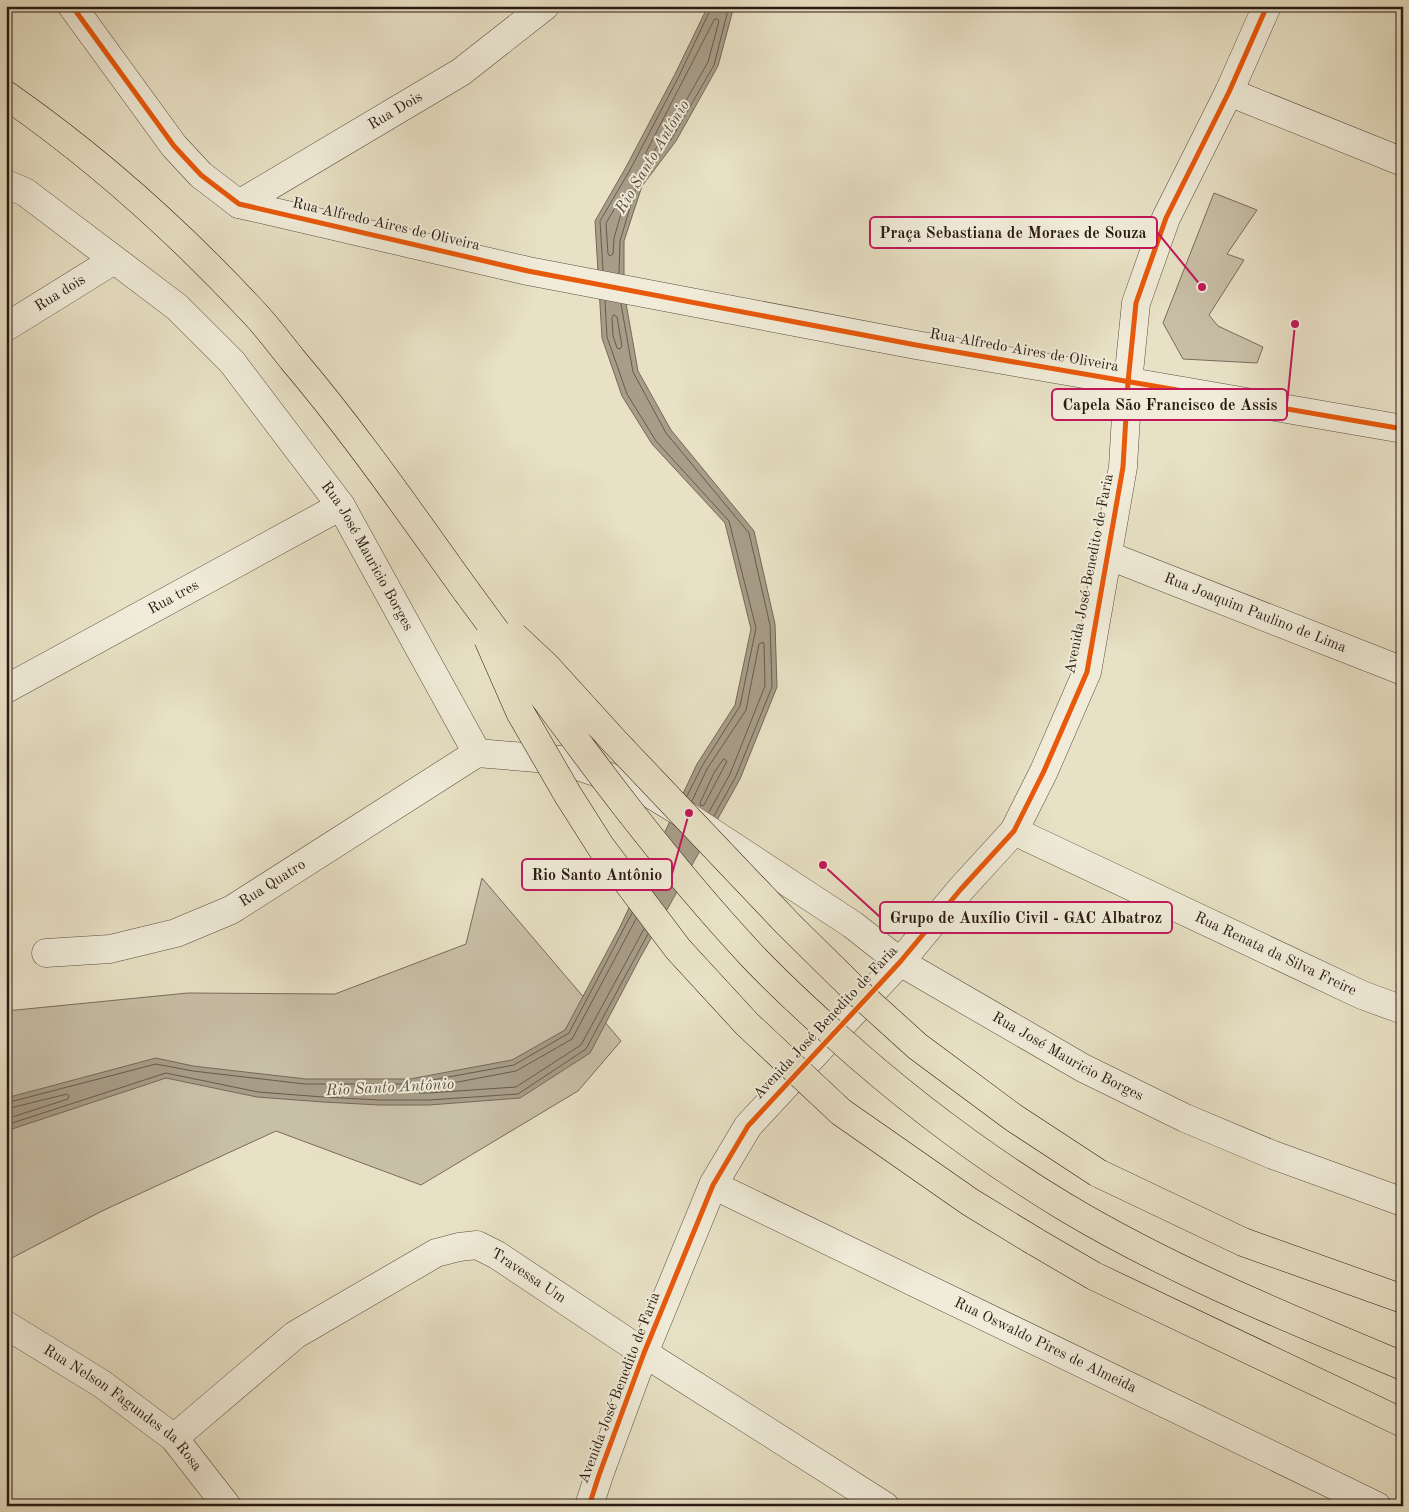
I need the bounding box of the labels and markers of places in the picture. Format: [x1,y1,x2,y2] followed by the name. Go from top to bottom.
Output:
[870,217,1157,248] callout: Praça Sebastiana de Moraes de Souza
[1052,389,1287,420] callout: Capela São Francisco de Assis
[522,859,672,890] callout: Rio Santo Antônio
[880,902,1172,933] callout: Grupo de Auxílio Civil - GAC Albatroz

